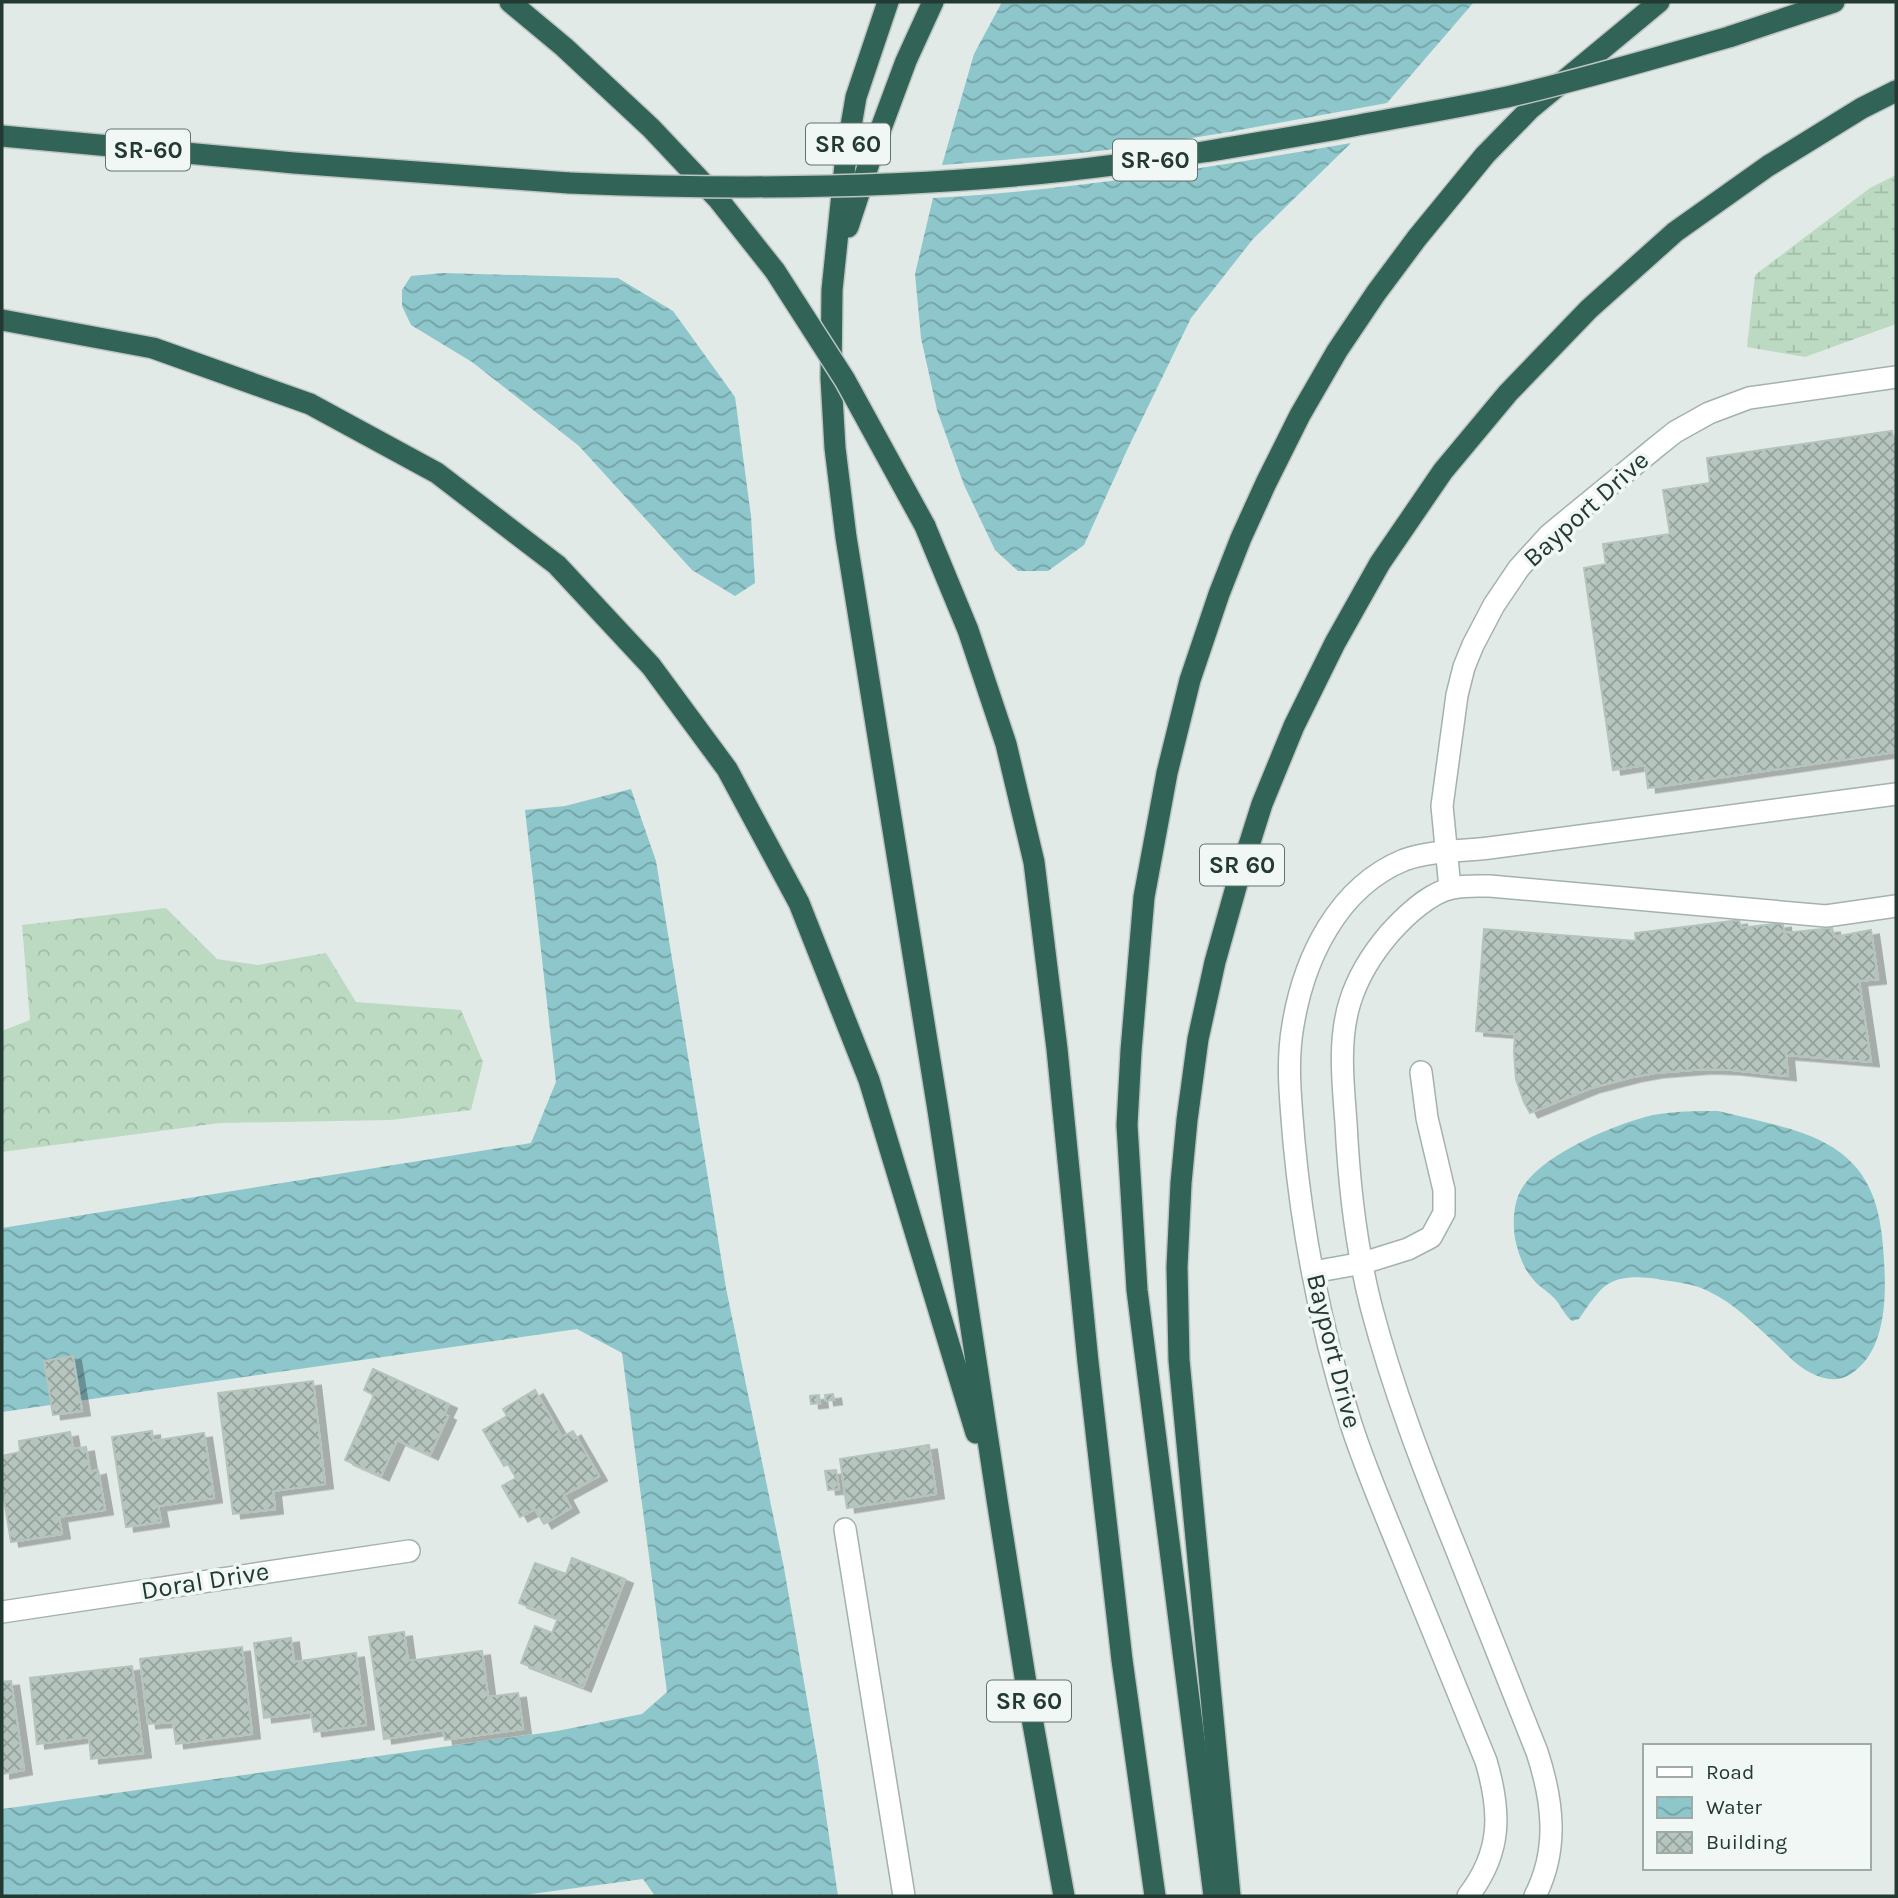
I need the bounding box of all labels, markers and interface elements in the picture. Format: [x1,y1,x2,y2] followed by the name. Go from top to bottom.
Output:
[806,124,890,164] road number: SR 60
[106,130,190,170] road number: SR-60
[1113,140,1197,180] road number: SR-60
[1517,445,1655,573] street label: Bayport Drive
[1200,844,1284,886] road number: SR 60
[1300,1271,1368,1431] street label: Bayport Drive
[139,1556,271,1606] street label: Doral Drive
[987,1680,1071,1722] road number: SR 60
[1643,1744,1870,1870] legend
[1706,1760,1754,1784] text: Road
[1706,1795,1762,1819] text: Water
[1706,1830,1787,1854] text: Building

